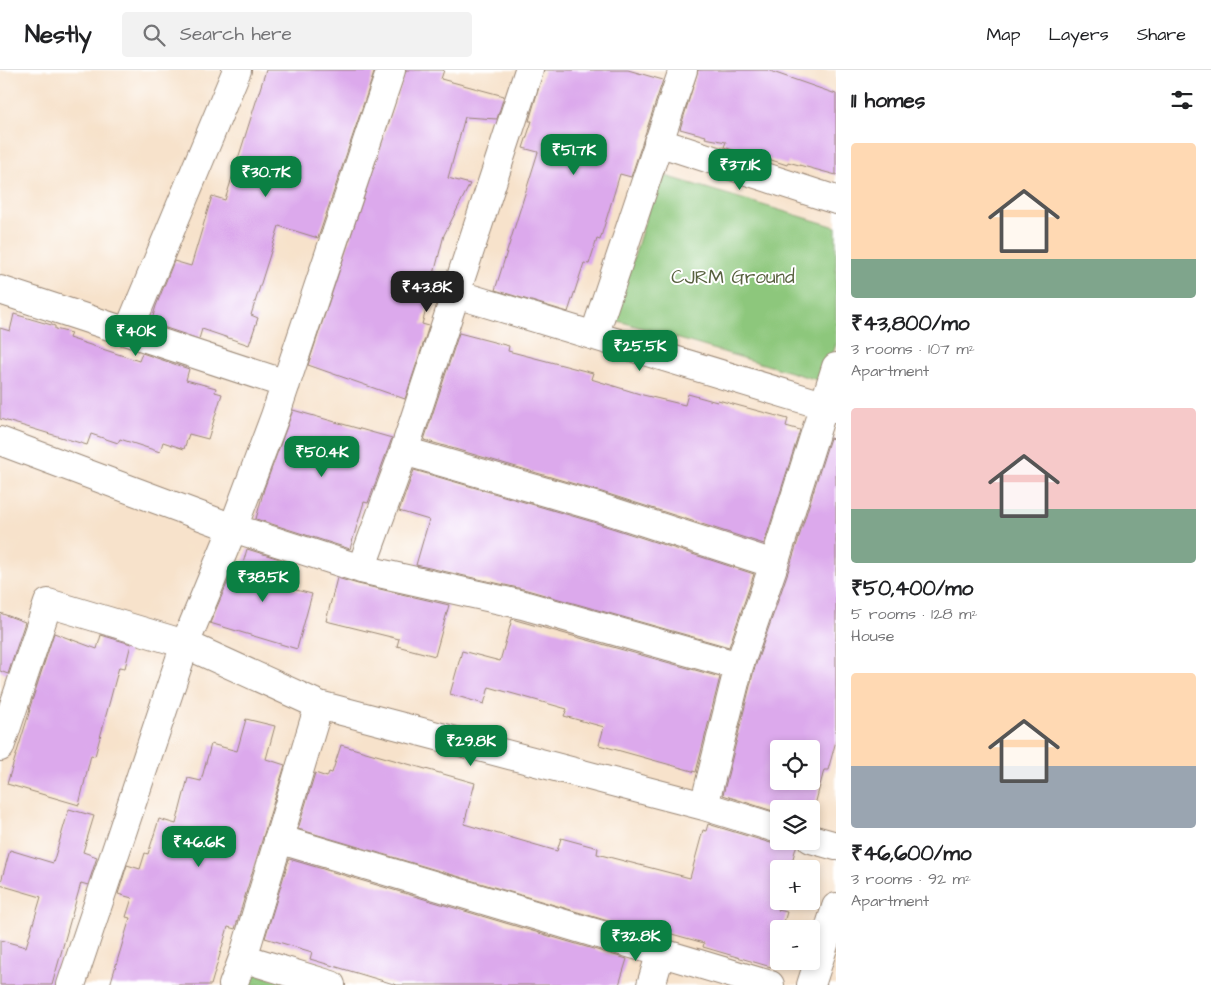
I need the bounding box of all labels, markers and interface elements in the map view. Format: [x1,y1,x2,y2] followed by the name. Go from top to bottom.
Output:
[122,12,472,57] search box
[25,18,92,52] text: Nestly
[140,21,168,49] icon: search
[180,21,292,48] text: Search here
[986,22,1020,47] text: Map
[1048,22,1109,47] text: Layers
[1137,22,1186,47] text: Share
[851,86,925,115] text: 11 homes
[1168,86,1196,114] icon: filters
[533,134,615,176] pin: ₹51.7K
[552,139,596,161] text: ₹51.7K
[699,148,781,191] pin: ₹37.1K
[719,154,761,176] text: ₹37.1K
[225,156,307,198] pin: ₹30.7K
[241,161,291,183] text: ₹30.7K
[979,176,1069,266] icon: home
[671,264,795,291] park label: CJRM Ground
[386,270,468,313] pin: ₹43.8K
[402,276,452,298] text: ₹43.8K
[851,309,970,338] text: ₹43,800/mo
[106,314,166,357] pin: ₹40K
[116,320,156,342] text: ₹40K
[599,330,681,372] pin: ₹25.5K
[614,335,666,357] text: ₹25.5K
[851,338,975,360] text: 3 rooms · 107 m²
[851,360,929,382] text: Apartment
[281,436,363,478] pin: ₹50.4K
[295,441,349,463] text: ₹50.4K
[979,441,1069,531] icon: home
[222,560,304,603] pin: ₹38.5K
[238,566,288,588] text: ₹38.5K
[851,574,973,603] text: ₹50,400/mo
[851,603,978,625] text: 5 rooms · 128 m²
[851,625,895,647] text: House
[979,706,1069,796] icon: home
[430,724,512,767] pin: ₹29.8K
[446,730,496,752] text: ₹29.8K
[770,740,820,970] map controls
[770,740,820,790] button: locate
[770,800,820,850] button: layers
[158,826,240,868] pin: ₹46.6K
[173,831,225,853] text: ₹46.6K
[851,839,972,868] text: ₹46,600/mo
[770,860,820,910] button: +
[851,868,971,890] text: 3 rooms · 92 m²
[851,890,929,912] text: Apartment
[595,920,677,962] pin: ₹32.8K
[770,920,820,970] button: −
[612,925,660,947] text: ₹32.8K

